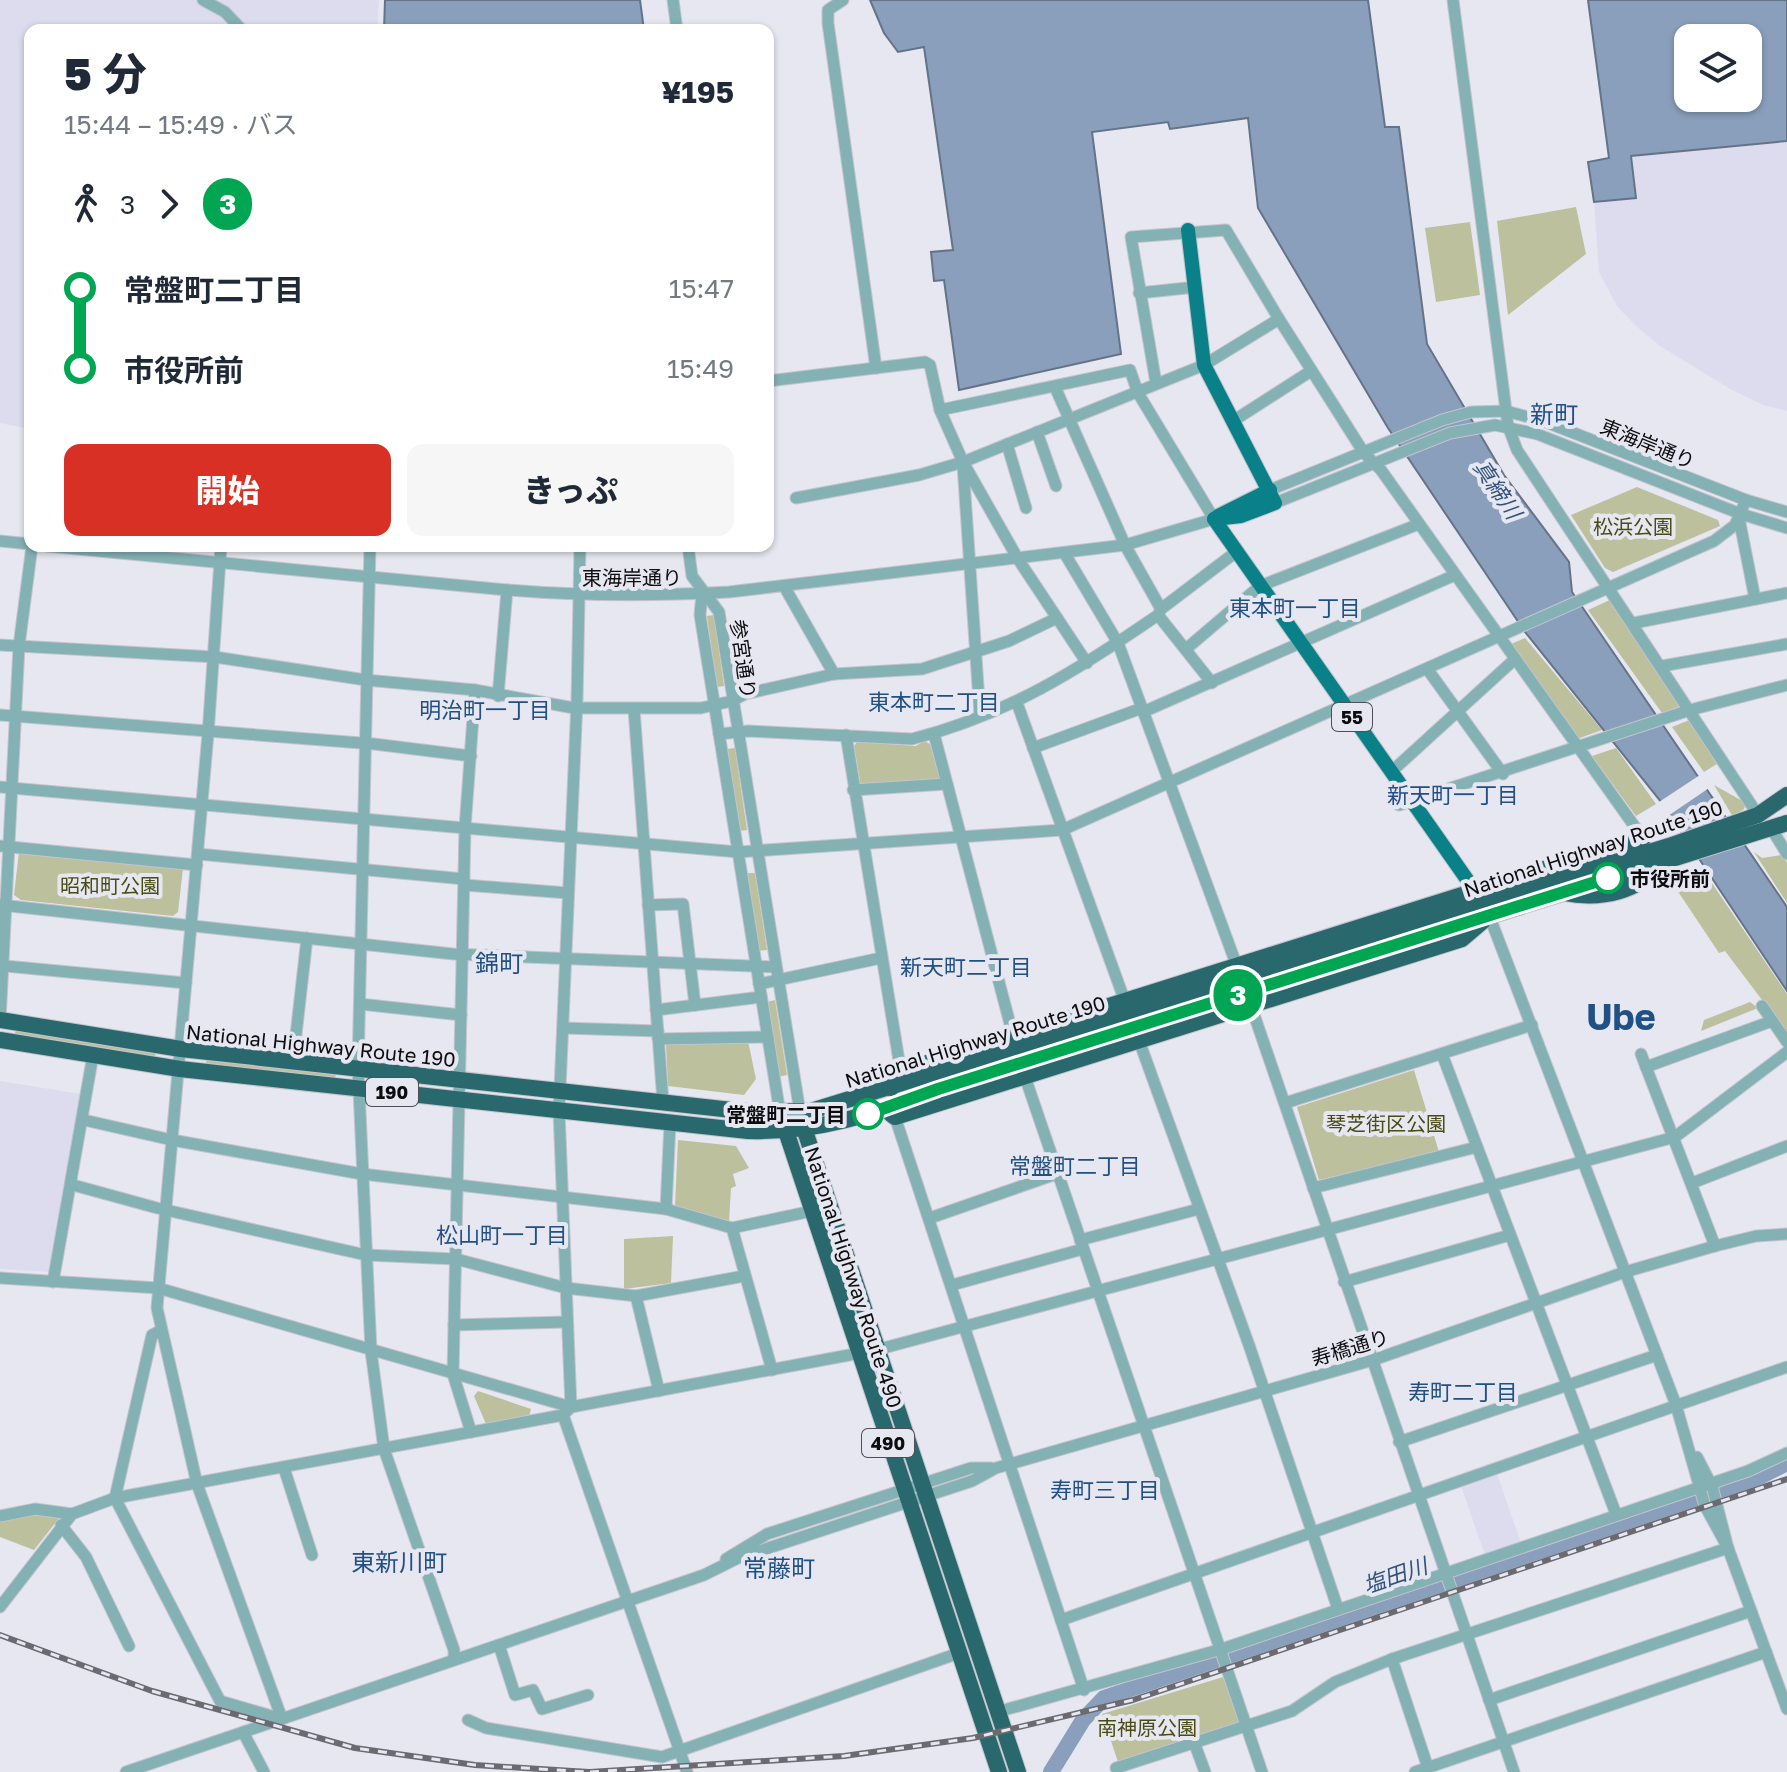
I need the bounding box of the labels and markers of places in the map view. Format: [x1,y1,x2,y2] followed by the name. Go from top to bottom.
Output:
[1593,863,1623,893] marker: 市役所前
[1630,866,1710,890] place label: 市役所前
[853,1099,883,1129] marker: 常盤町二丁目
[726,1102,846,1126] place label: 常盤町二丁目

